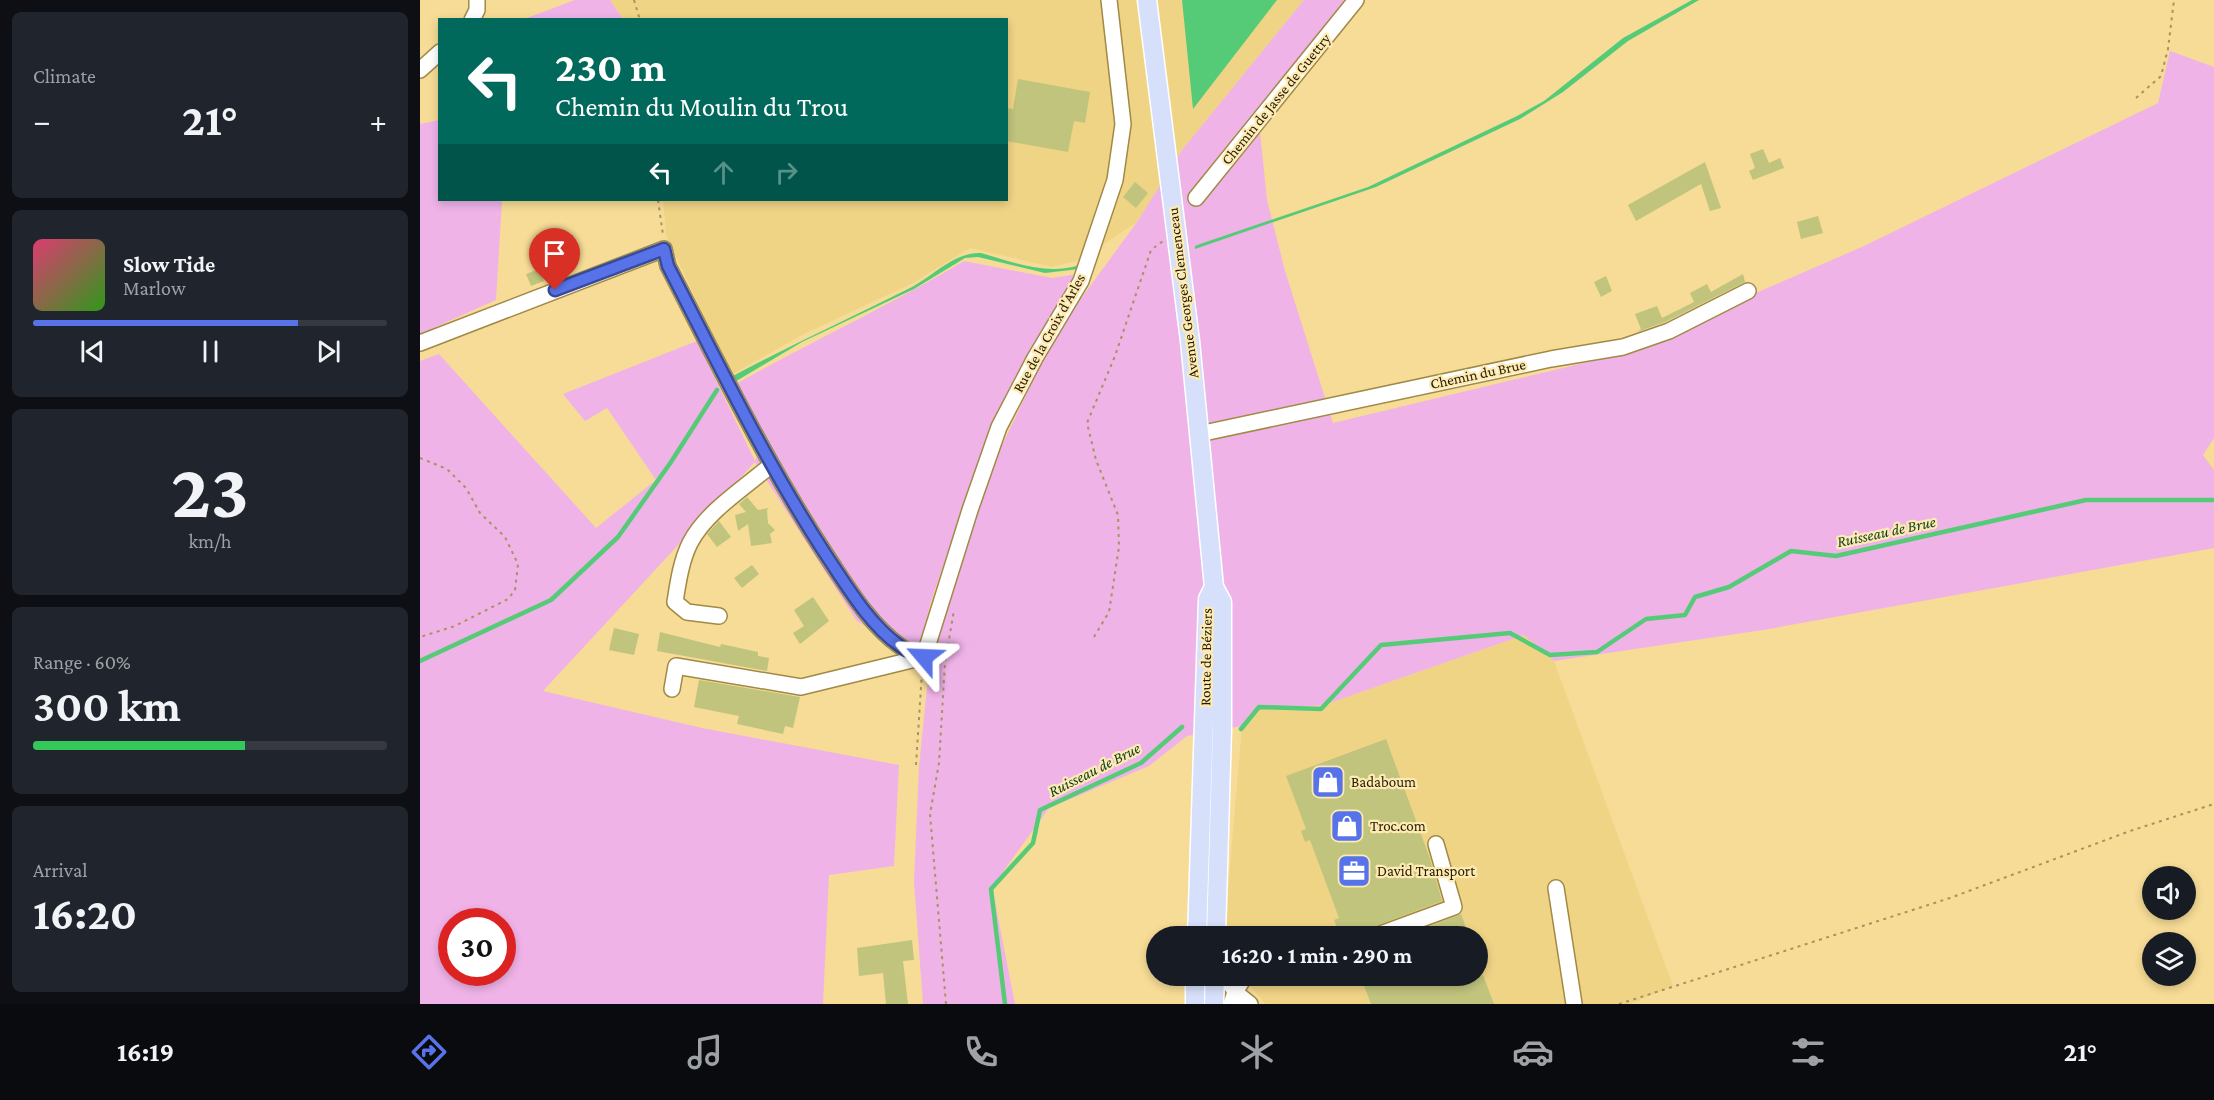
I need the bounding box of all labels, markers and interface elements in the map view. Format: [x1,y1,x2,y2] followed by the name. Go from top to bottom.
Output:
[1218,30,1335,168] street label: Chemin de Jasse de Guettry
[456,42,534,120] icon: left
[555,43,666,90] text: 230 m
[33,65,96,87] text: Climate
[555,92,848,122] text: Chemin du Moulin du Trou
[182,95,238,145] text: 21°
[33,102,50,139] text: −
[370,102,387,139] text: +
[644,156,677,189] icon: left
[707,156,740,189] icon: ahead
[770,156,803,189] icon: right
[1165,207,1202,379] street label: Avenue Georges Clemenceau
[529,228,580,290] pin
[538,237,571,270] icon: arrive
[123,252,215,277] text: Slow Tide
[1010,271,1088,395] street label: Rue de la Croix d'Arles
[123,277,186,299] text: Marlow
[76,335,109,368] icon: previous
[194,335,227,368] icon: pause
[312,335,345,368] icon: next
[1429,356,1528,392] street label: Chemin du Brue
[171,447,249,534] text: 23
[1835,513,1937,550] water label: Ruisseau de Brue
[188,530,232,552] text: km/h
[1197,608,1215,706] street label: Route de Béziers
[892,625,956,689] position arrow
[33,651,131,673] text: Range · 60%
[33,681,181,731] text: 300 km
[1046,739,1143,800] water label: Ruisseau de Brue
[1310,764,1346,800] shop icon: Badaboum
[1351,774,1416,790] place label: Badaboum
[1329,808,1365,844] shop icon: Troc.com
[1370,818,1426,834] place label: Troc.com
[1336,853,1372,889] office icon: David Transport
[33,859,87,881] text: Arrival
[1377,863,1476,880] place label: David Transport
[2142,866,2196,986] map controls
[2142,866,2196,920] button: sound
[33,889,137,939] text: 16:20
[438,908,516,986] speed limit sign: 30
[2142,932,2196,986] button: layers
[1222,943,1412,968] text: 16:20 · 1 min · 290 m
[408,1031,450,1073] icon: directions
[684,1031,726,1073] icon: music
[960,1031,1002,1073] icon: phone
[1236,1031,1278,1073] icon: climate
[1512,1031,1554,1073] icon: car
[1787,1031,1829,1073] icon: filters
[117,1037,174,1067] text: 16:19
[2063,1037,2097,1067] text: 21°

